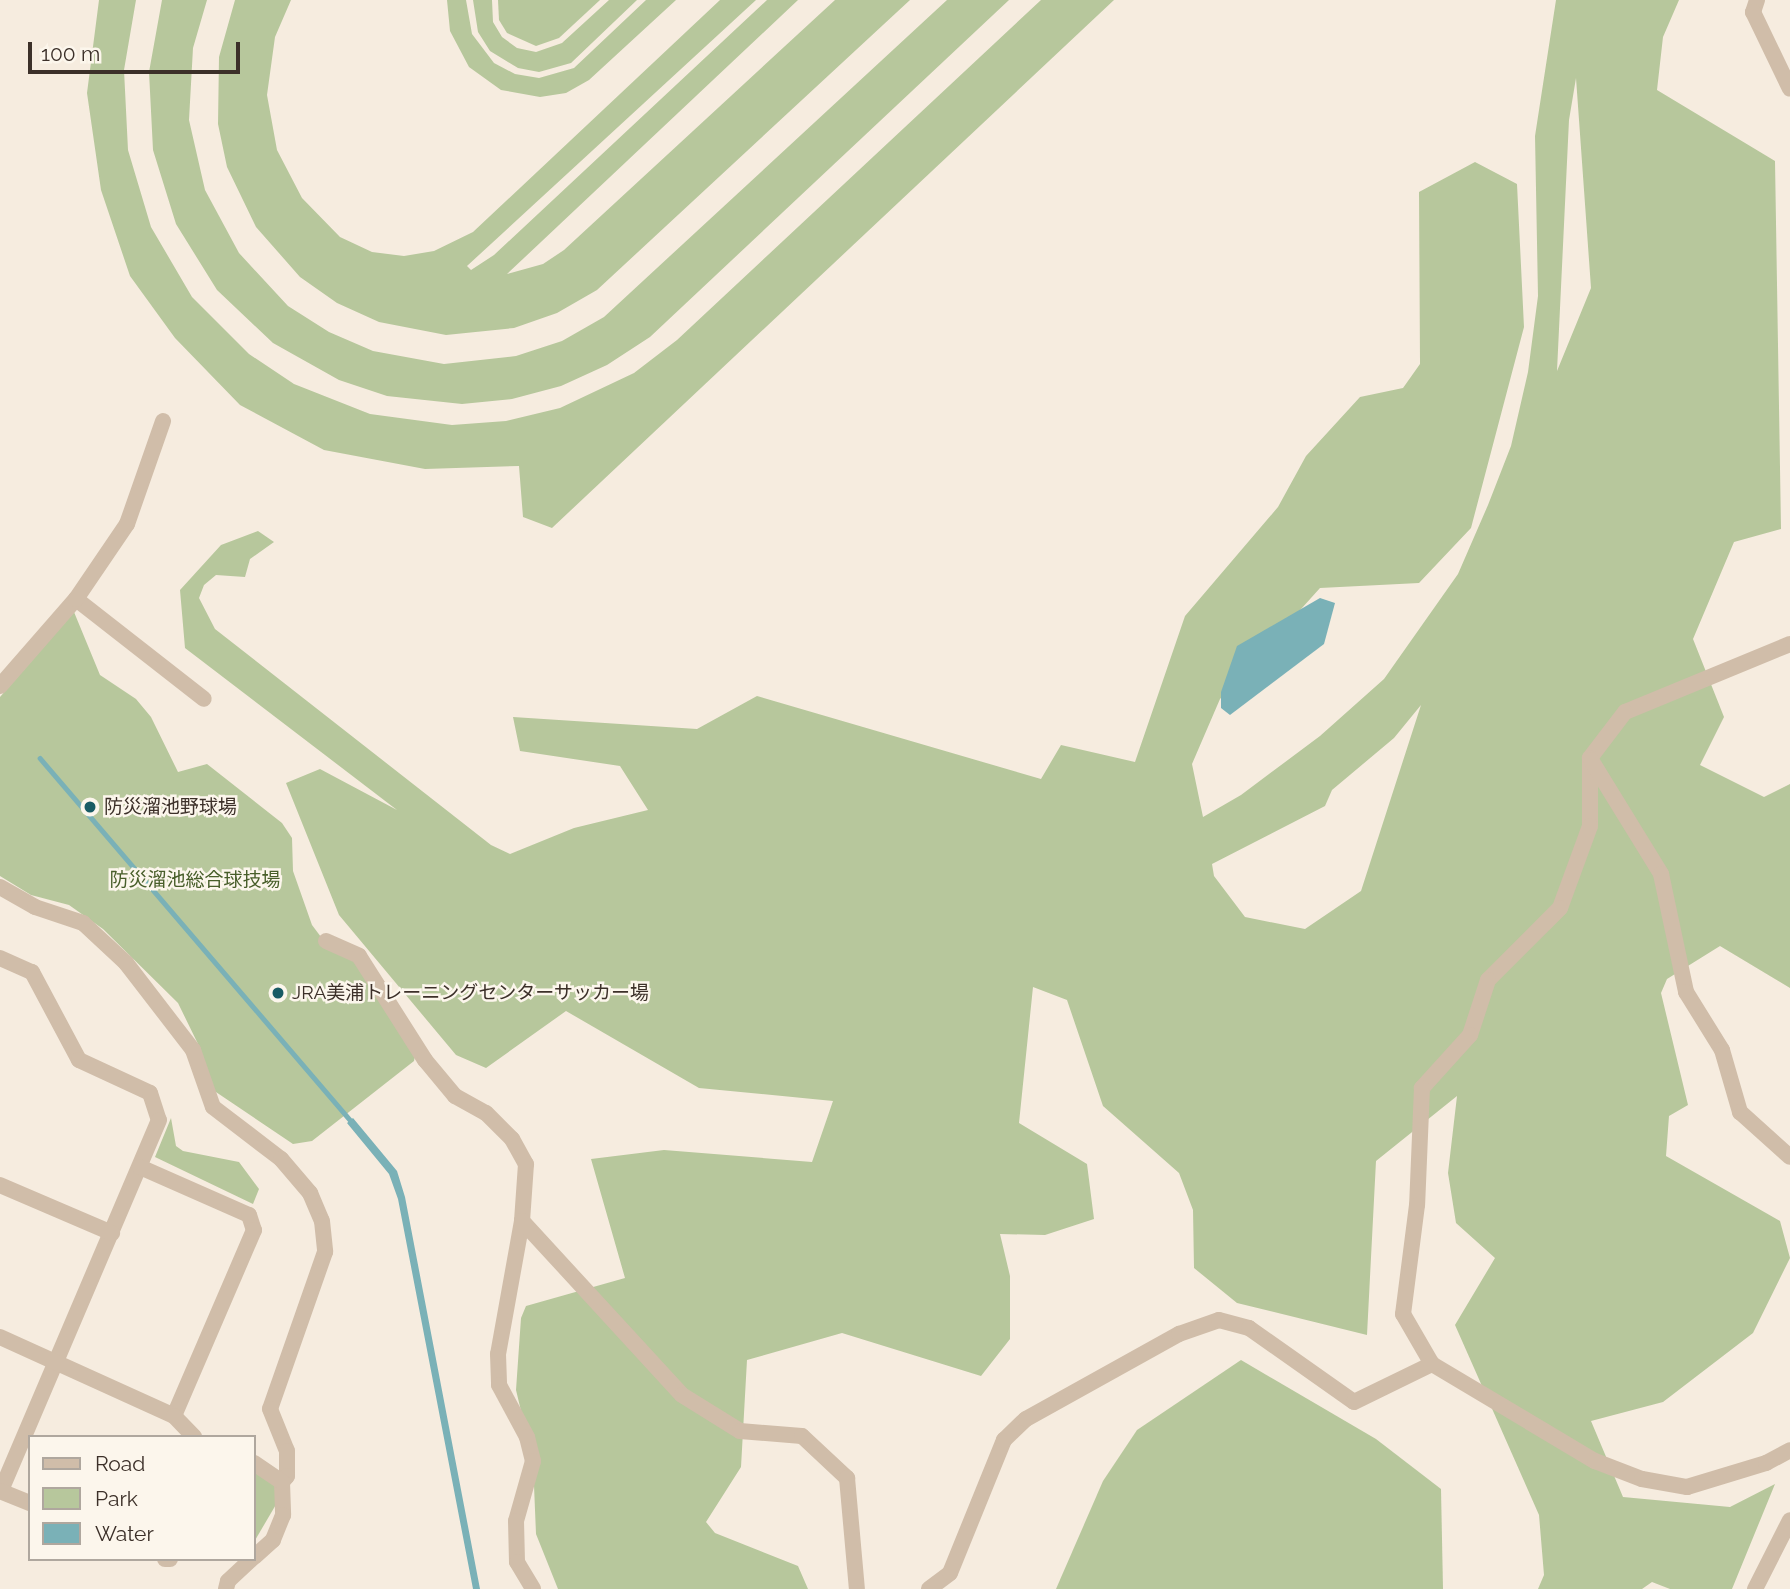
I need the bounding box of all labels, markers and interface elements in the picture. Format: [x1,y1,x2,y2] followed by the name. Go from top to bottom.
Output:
[32,28,243,72] scale bar
[41,41,100,66] text: 100 m
[104,796,237,818] place label: 防災溜池野球場
[82,799,98,815] marker: 防災溜池野球場
[110,869,280,891] park label: 防災溜池総合球技場
[292,982,649,1004] place label: JRA美浦トレーニングセンターサッカー場
[270,985,286,1001] marker: JRA美浦トレーニングセンターサッカー場
[28,1435,256,1561] legend
[95,1451,145,1476] text: Road
[95,1486,138,1511] text: Park
[95,1521,154,1546] text: Water

